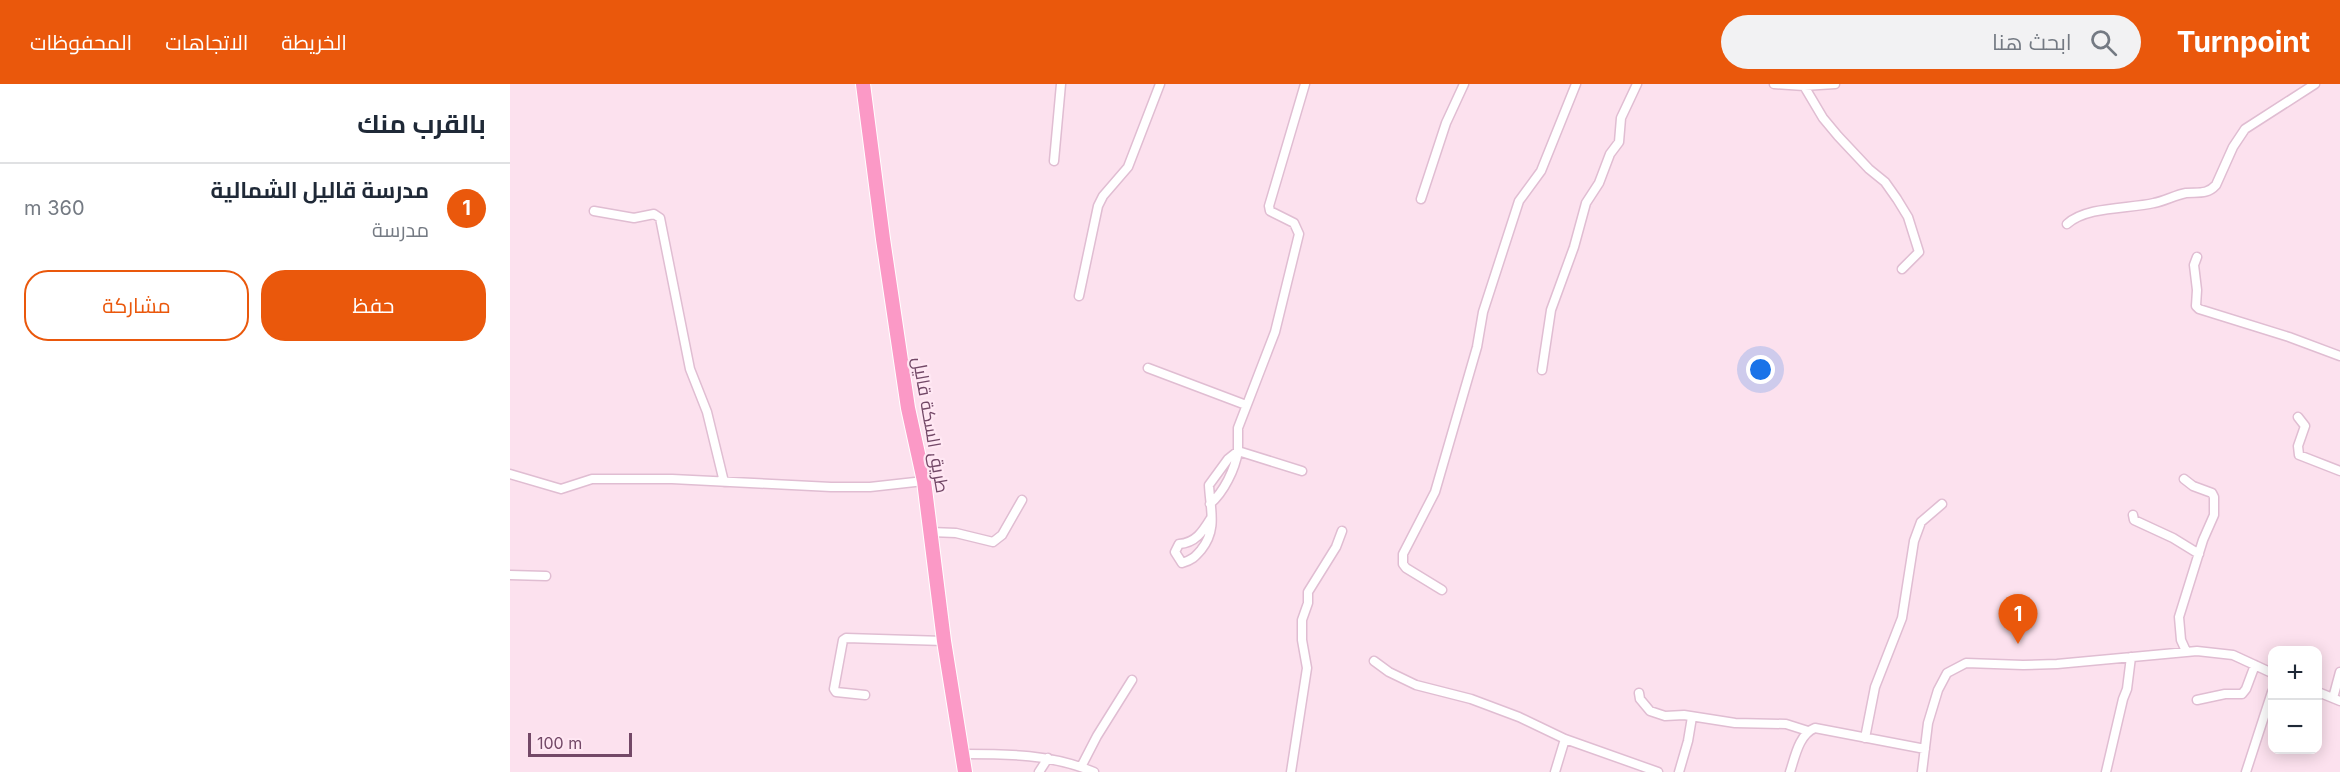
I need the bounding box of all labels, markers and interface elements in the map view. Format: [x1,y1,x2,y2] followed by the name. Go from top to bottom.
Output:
[1721,15,2141,69] search box
[2177,25,2310,59] text: Turnpoint
[2087,26,2120,59] icon: search
[1992,29,2072,55] text: ابحث هنا
[30,30,132,55] text: المحفوظات
[165,30,248,55] text: الاتجاهات
[281,30,347,55] text: الخريطة
[357,108,486,139] text: بالقرب منك
[210,177,429,203] text: مدرسة قاليل الشمالية
[24,196,85,220] text: 360 m
[462,196,471,220] text: 1
[372,218,429,242] text: مدرسة
[24,270,249,341] button: مشاركة
[261,270,486,341] button: حفظ
[907,355,953,495] street label: طريق السكة قاليل
[1746,355,1775,384] your location
[1998,594,2038,644] pin: 1
[2268,646,2322,754] map controls
[2268,646,2322,700] button: +
[2268,700,2322,754] button: −
[528,730,632,758] scale bar
[537,733,582,753] text: 100 m

